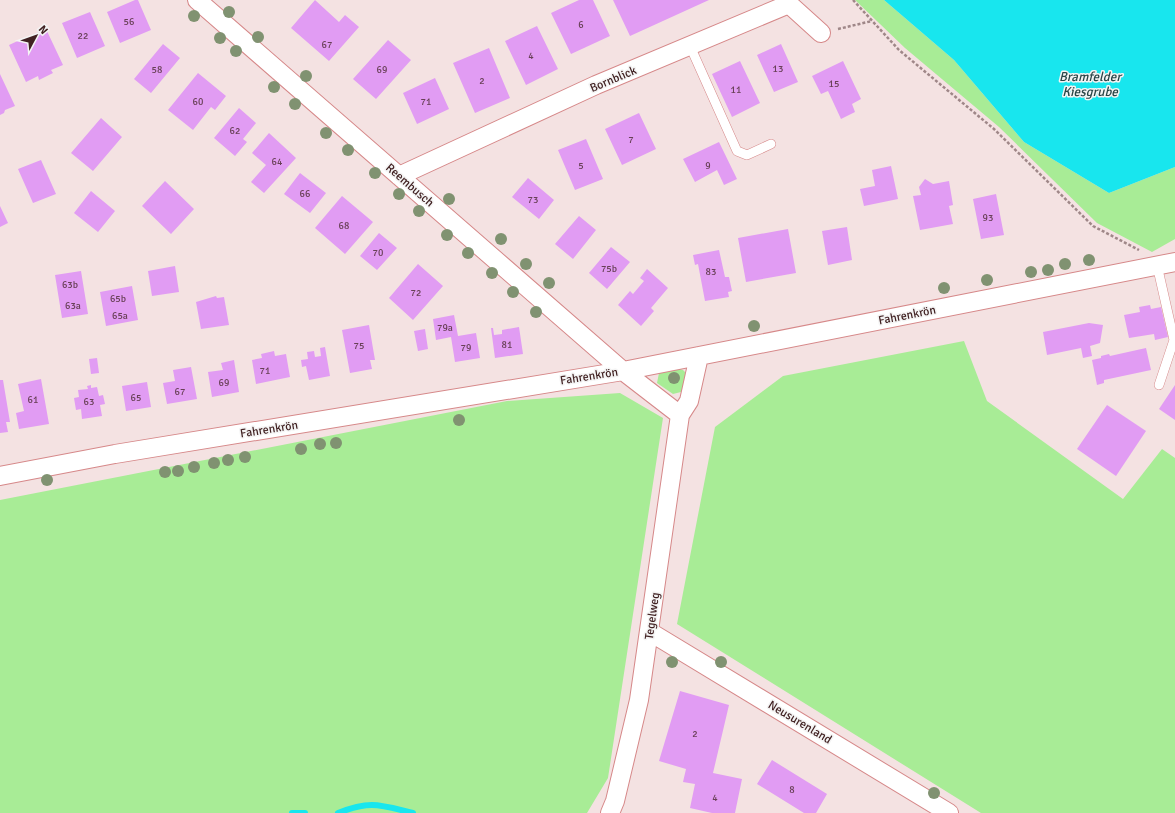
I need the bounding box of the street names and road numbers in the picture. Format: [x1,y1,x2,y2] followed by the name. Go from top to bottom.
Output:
[588,63,639,96] street label: Bornblick
[382,160,437,210] street label: Reembusch
[877,303,937,328] street label: Fahrenkrön
[559,365,619,388] street label: Fahrenkrön
[239,418,299,441] street label: Fahrenkrön
[642,591,663,641] street label: Tegelweg
[765,698,834,747] street label: Neusurenland

